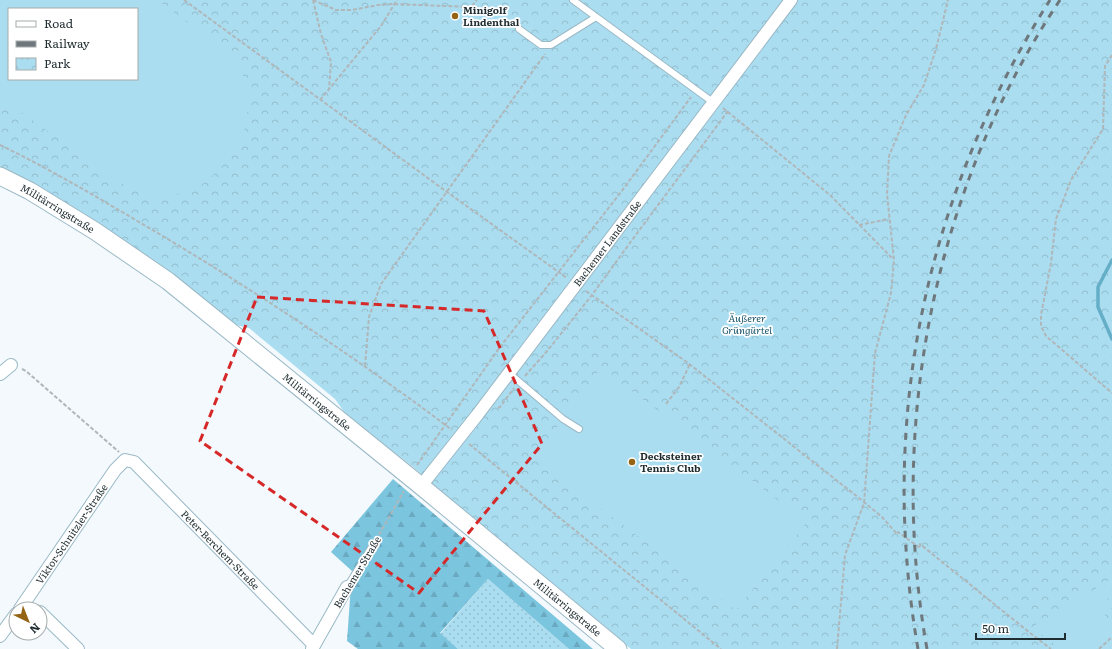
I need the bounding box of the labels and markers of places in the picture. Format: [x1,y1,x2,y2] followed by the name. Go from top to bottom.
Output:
[463,2,520,29] place label: Minigolf Lindenthal
[450,11,460,21] marker: Minigolf Lindenthal
[640,448,703,475] place label: Decksteiner Tennis Club
[627,457,637,467] marker: Decksteiner Tennis Club

